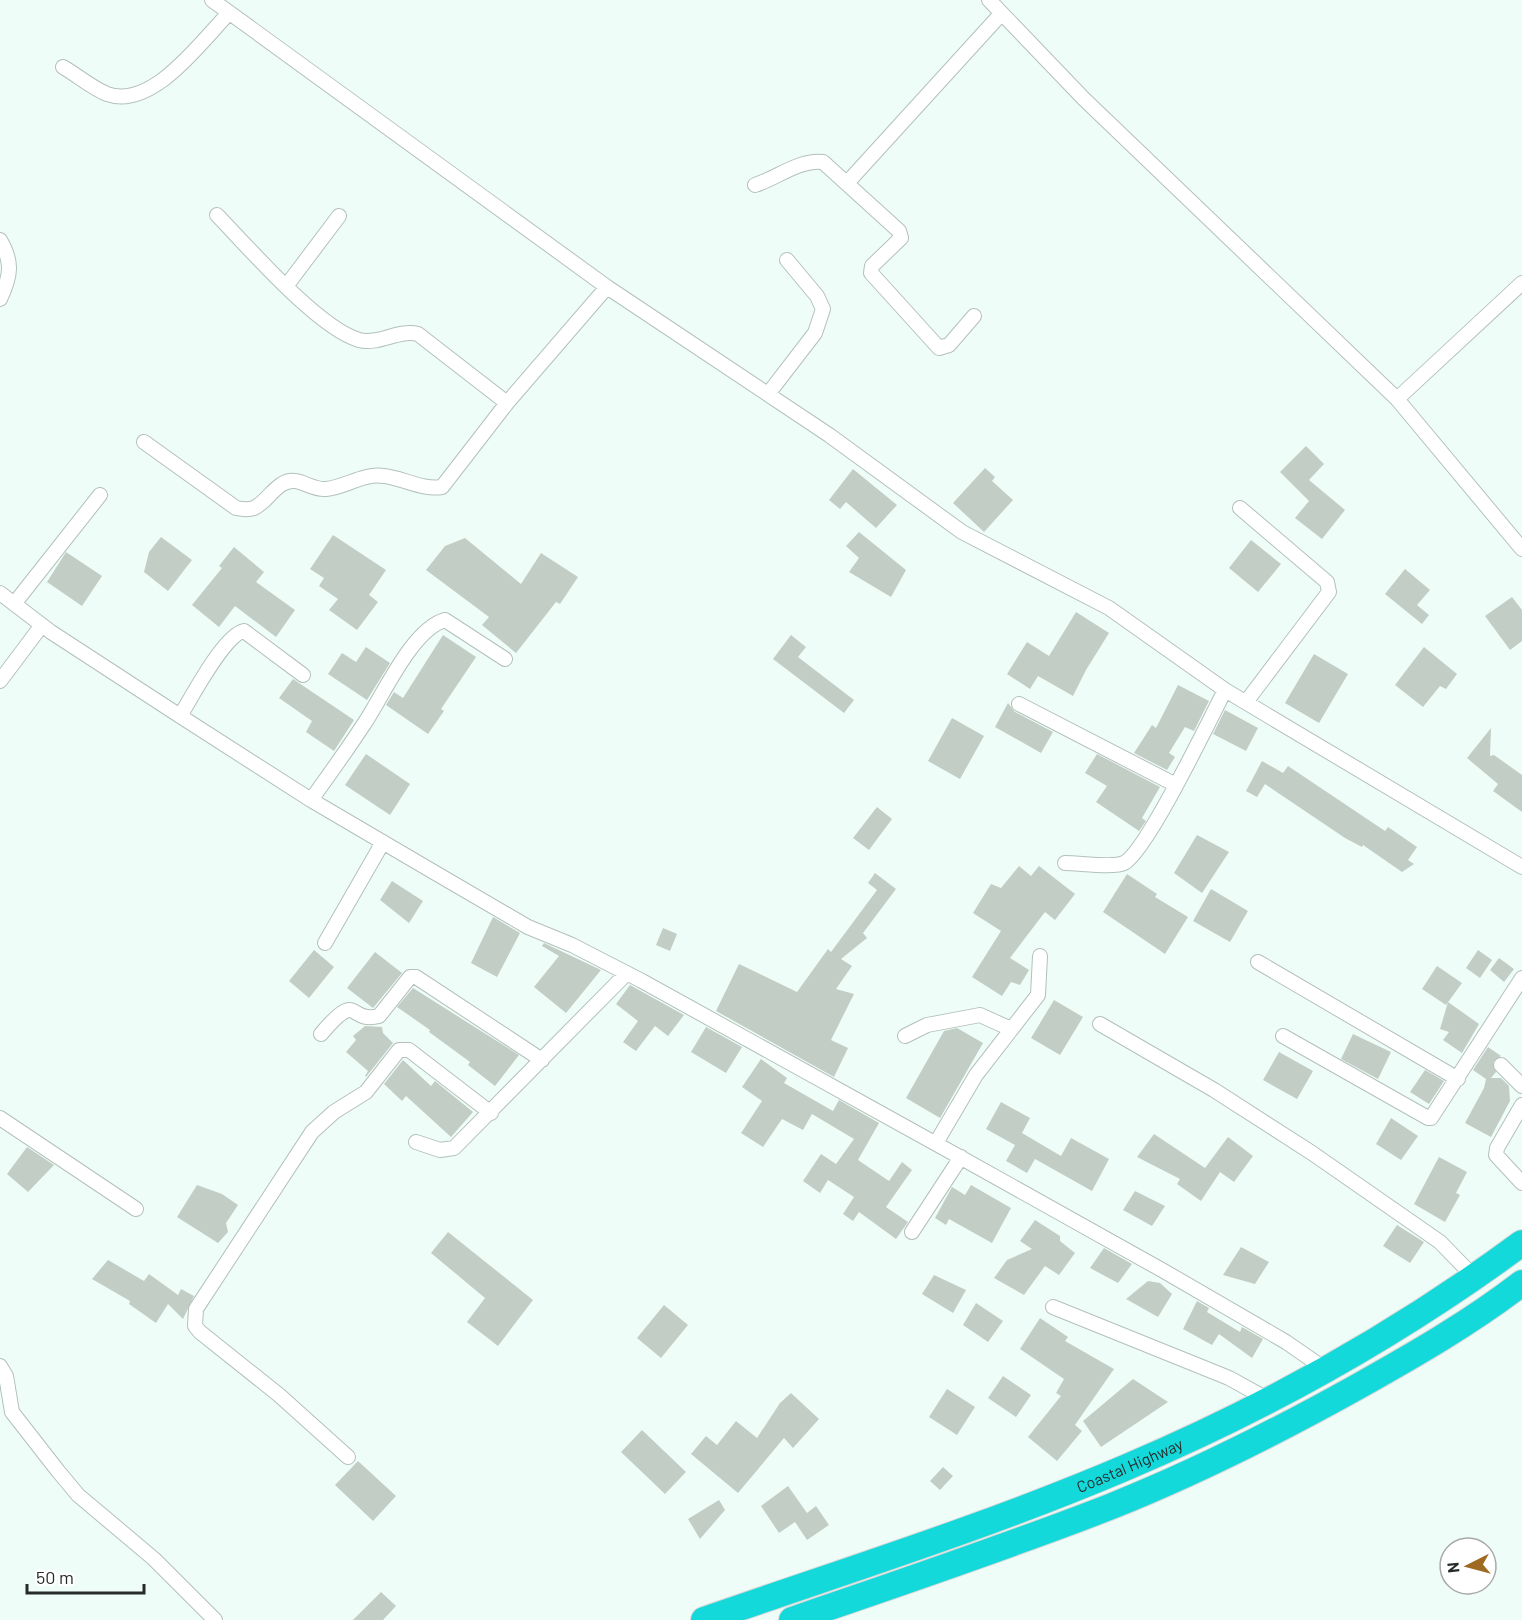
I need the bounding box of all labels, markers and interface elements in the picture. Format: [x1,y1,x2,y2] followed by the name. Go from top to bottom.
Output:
[1074,1433,1186,1496] street label: Coastal Highway
[1438,1536,1498,1596] north arrow
[27,1557,144,1595] scale bar
[1443,1561,1463,1574] text: N
[36,1566,74,1588] text: 50 m

